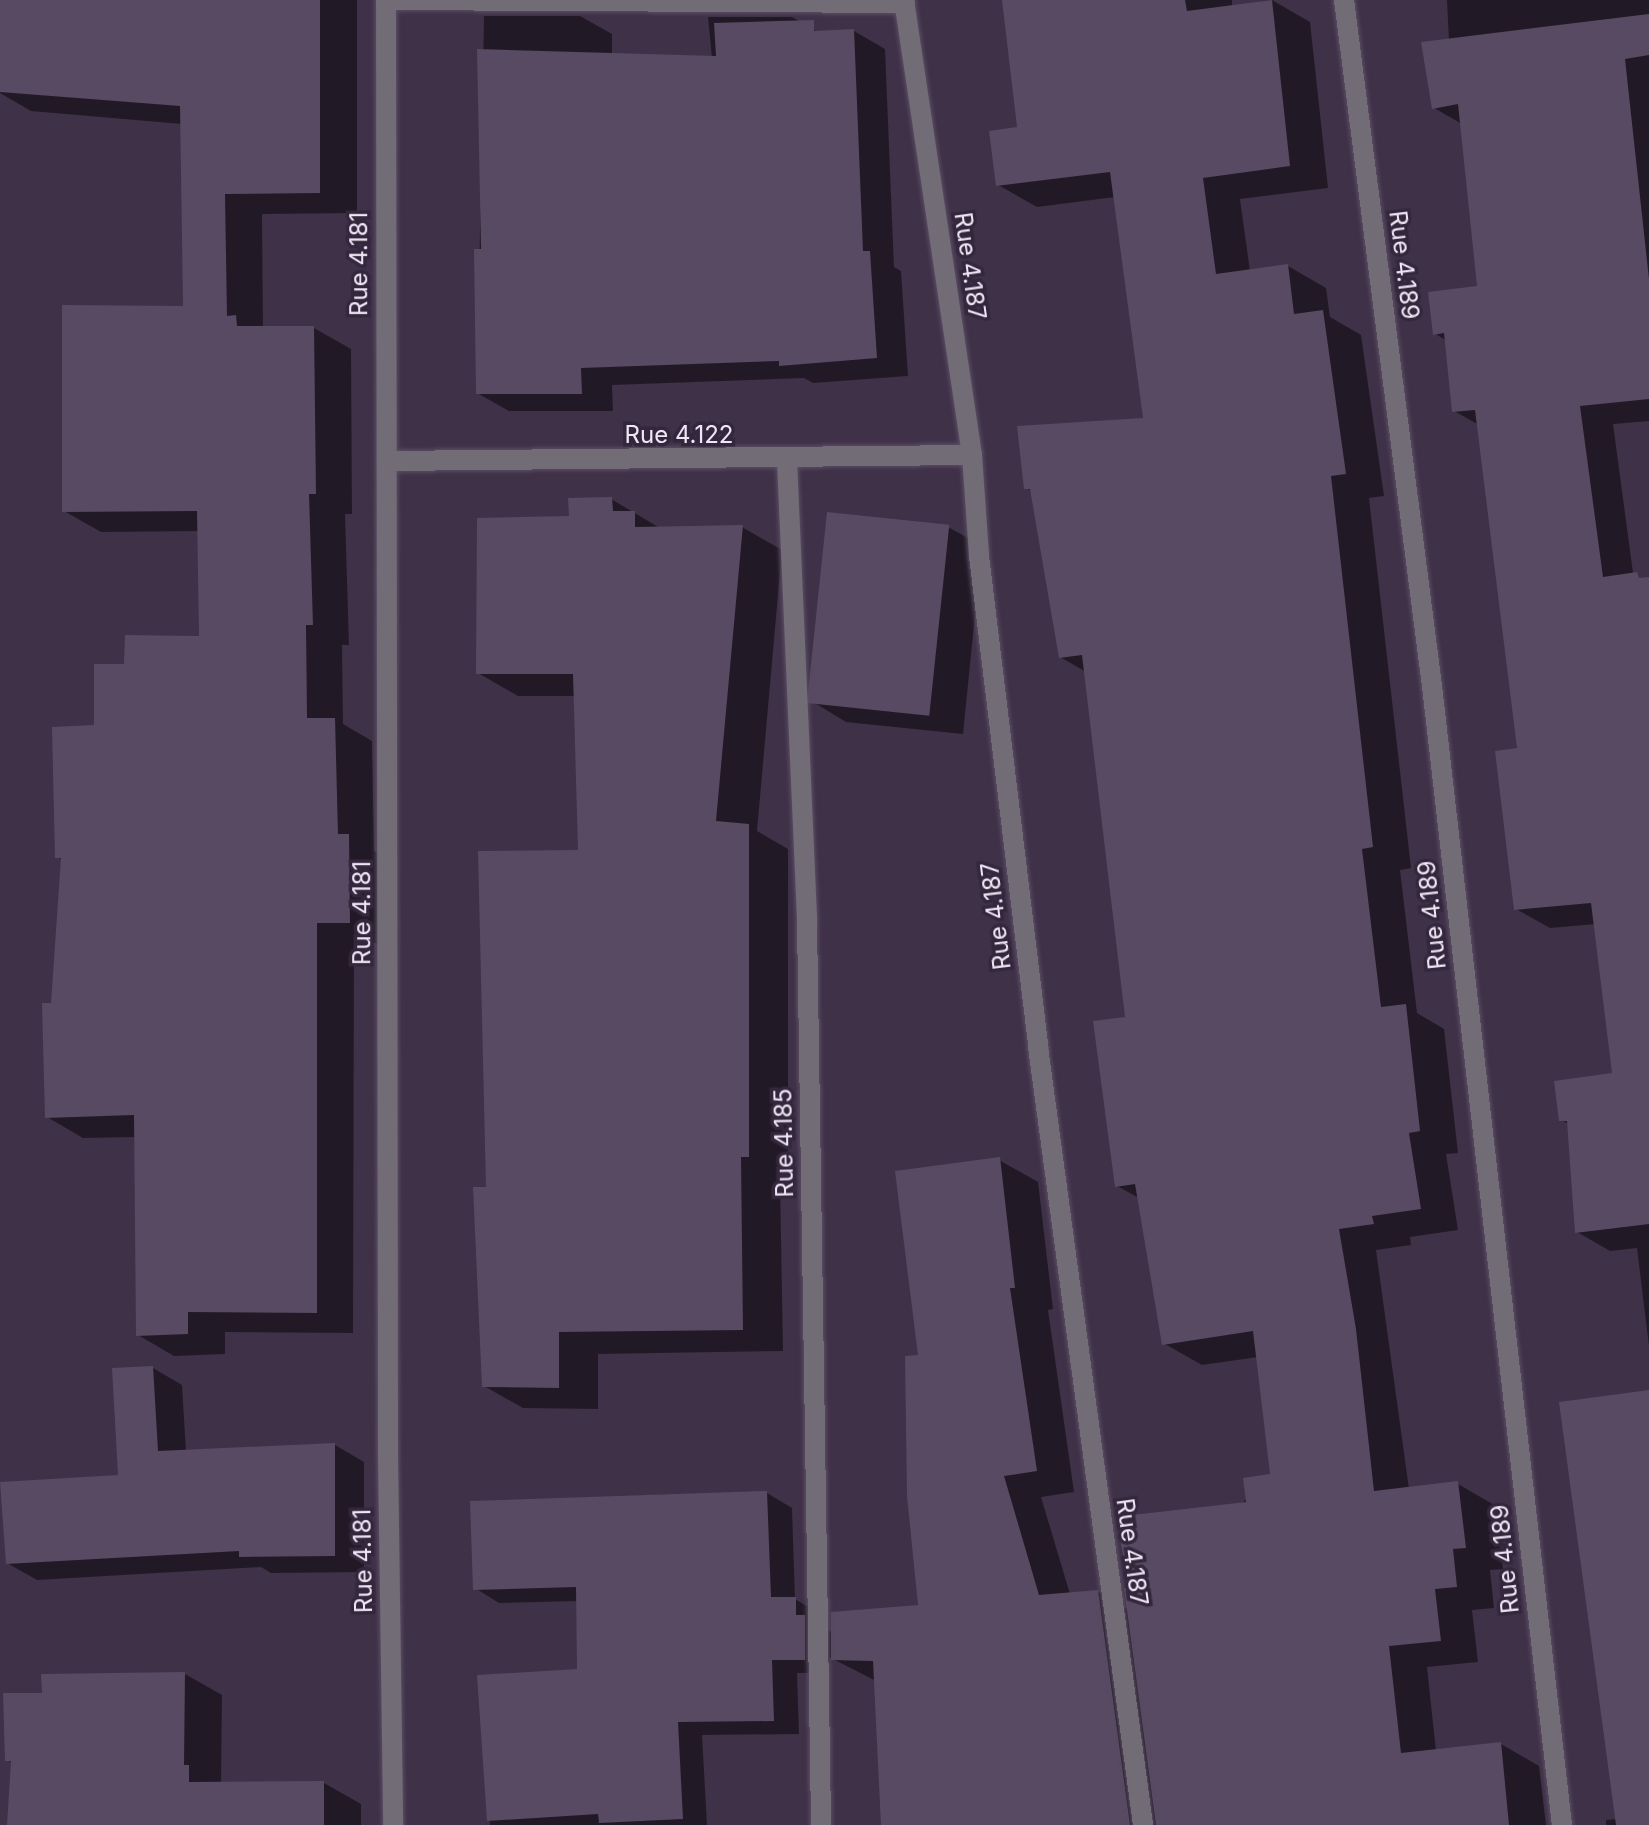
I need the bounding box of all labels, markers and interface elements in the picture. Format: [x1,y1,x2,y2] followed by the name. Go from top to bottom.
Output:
[1383,209,1425,321] street label: Rue 4.189
[948,210,992,322] street label: Rue 4.187
[345,212,373,316] street label: Rue 4.181
[625,421,733,449] street label: Rue 4.122
[1412,859,1452,971] street label: Rue 4.189
[348,861,376,965] street label: Rue 4.181
[975,861,1017,971] street label: Rue 4.187
[769,1088,799,1198] street label: Rue 4.185
[1110,1496,1154,1608] street label: Rue 4.187
[1485,1503,1525,1615] street label: Rue 4.189
[348,1509,378,1613] street label: Rue 4.181

